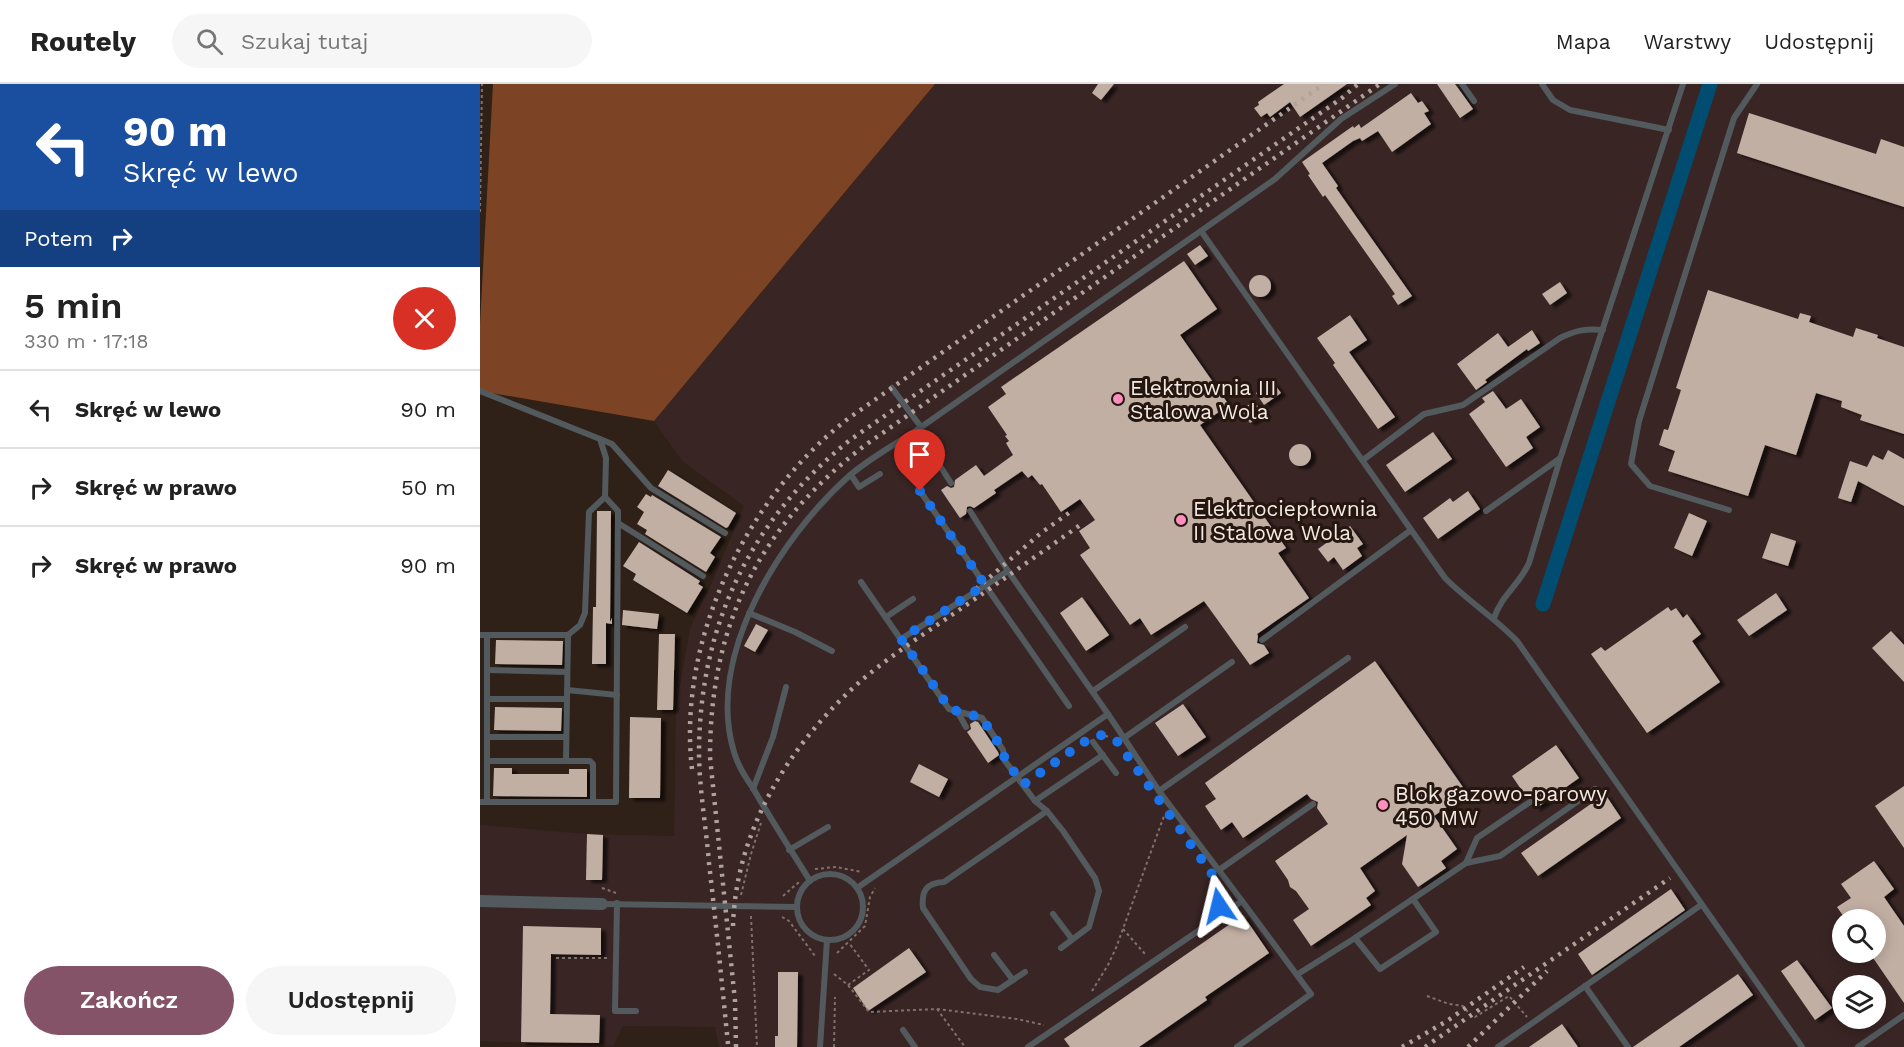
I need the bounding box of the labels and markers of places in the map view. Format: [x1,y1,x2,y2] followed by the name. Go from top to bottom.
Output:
[1130,375,1277,424] place label: Elektrownia III Stalowa Wola
[1111,392,1125,406] marker: Elektrownia III Stalowa Wola
[894,429,945,491] pin
[1193,496,1377,545] place label: Elektrociepłownia II Stalowa Wola
[1174,513,1188,527] marker: Elektrociepłownia II Stalowa Wola
[1395,781,1607,830] place label: Blok gazowo-parowy 450 MW
[1376,798,1390,812] marker: Blok gazowo-parowy 450 MW

